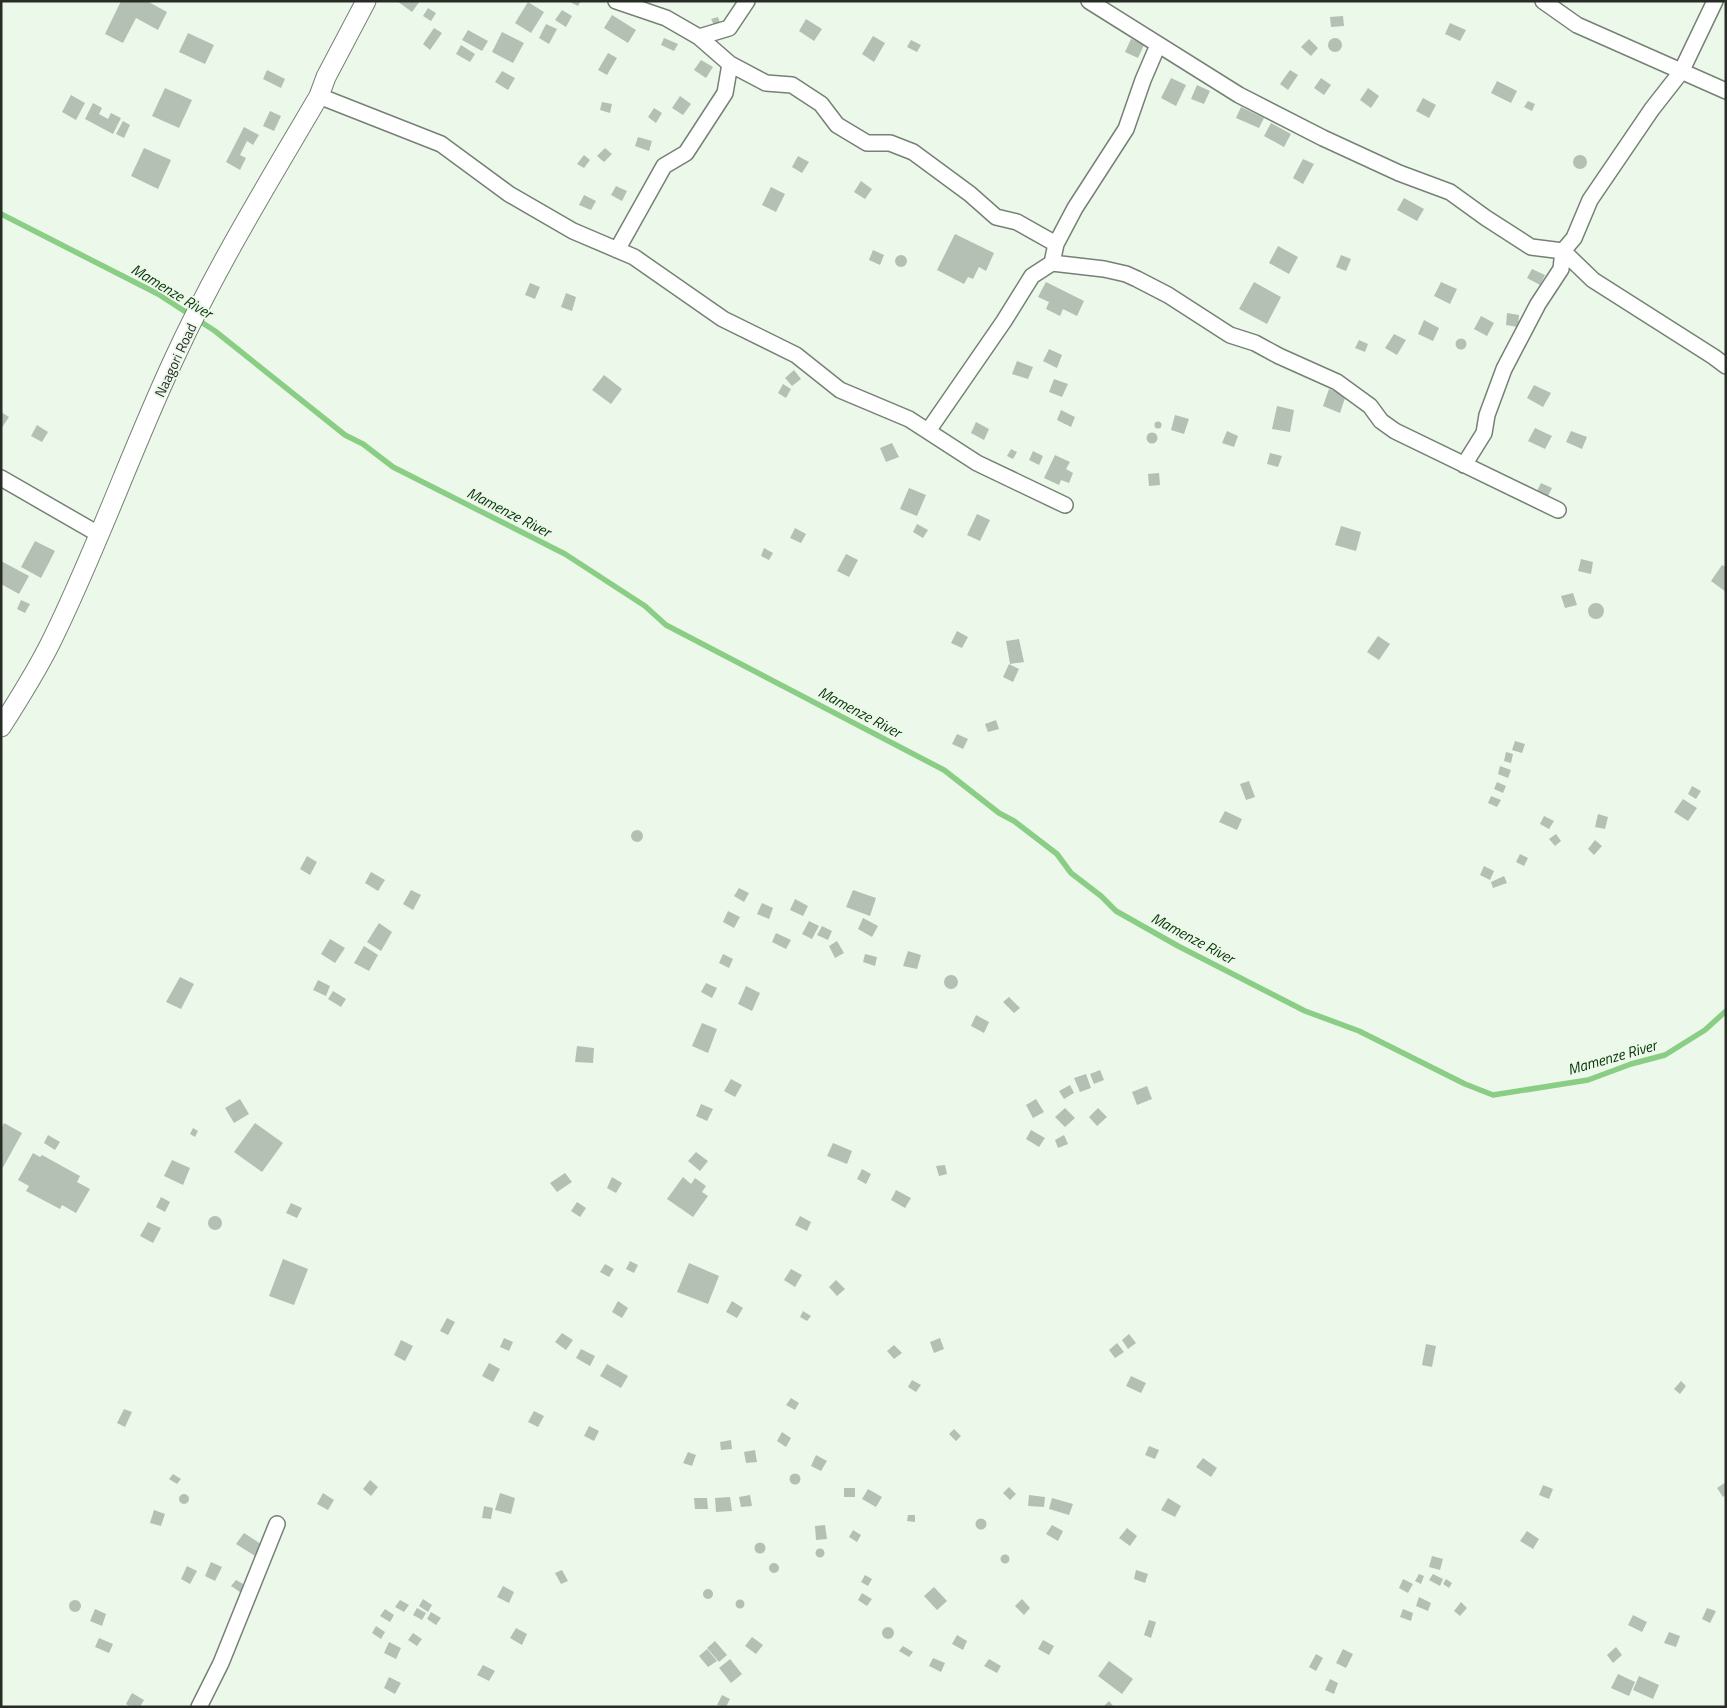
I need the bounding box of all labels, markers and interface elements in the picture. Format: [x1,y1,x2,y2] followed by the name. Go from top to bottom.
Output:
[127,258,219,326] water label: Mamenze River
[149,320,201,400] street label: Naagori Road
[463,481,557,544] water label: Mamenze River
[814,680,908,745] water label: Mamenze River
[1147,906,1241,971] water label: Mamenze River
[1565,1033,1661,1081] water label: Mamenze River

